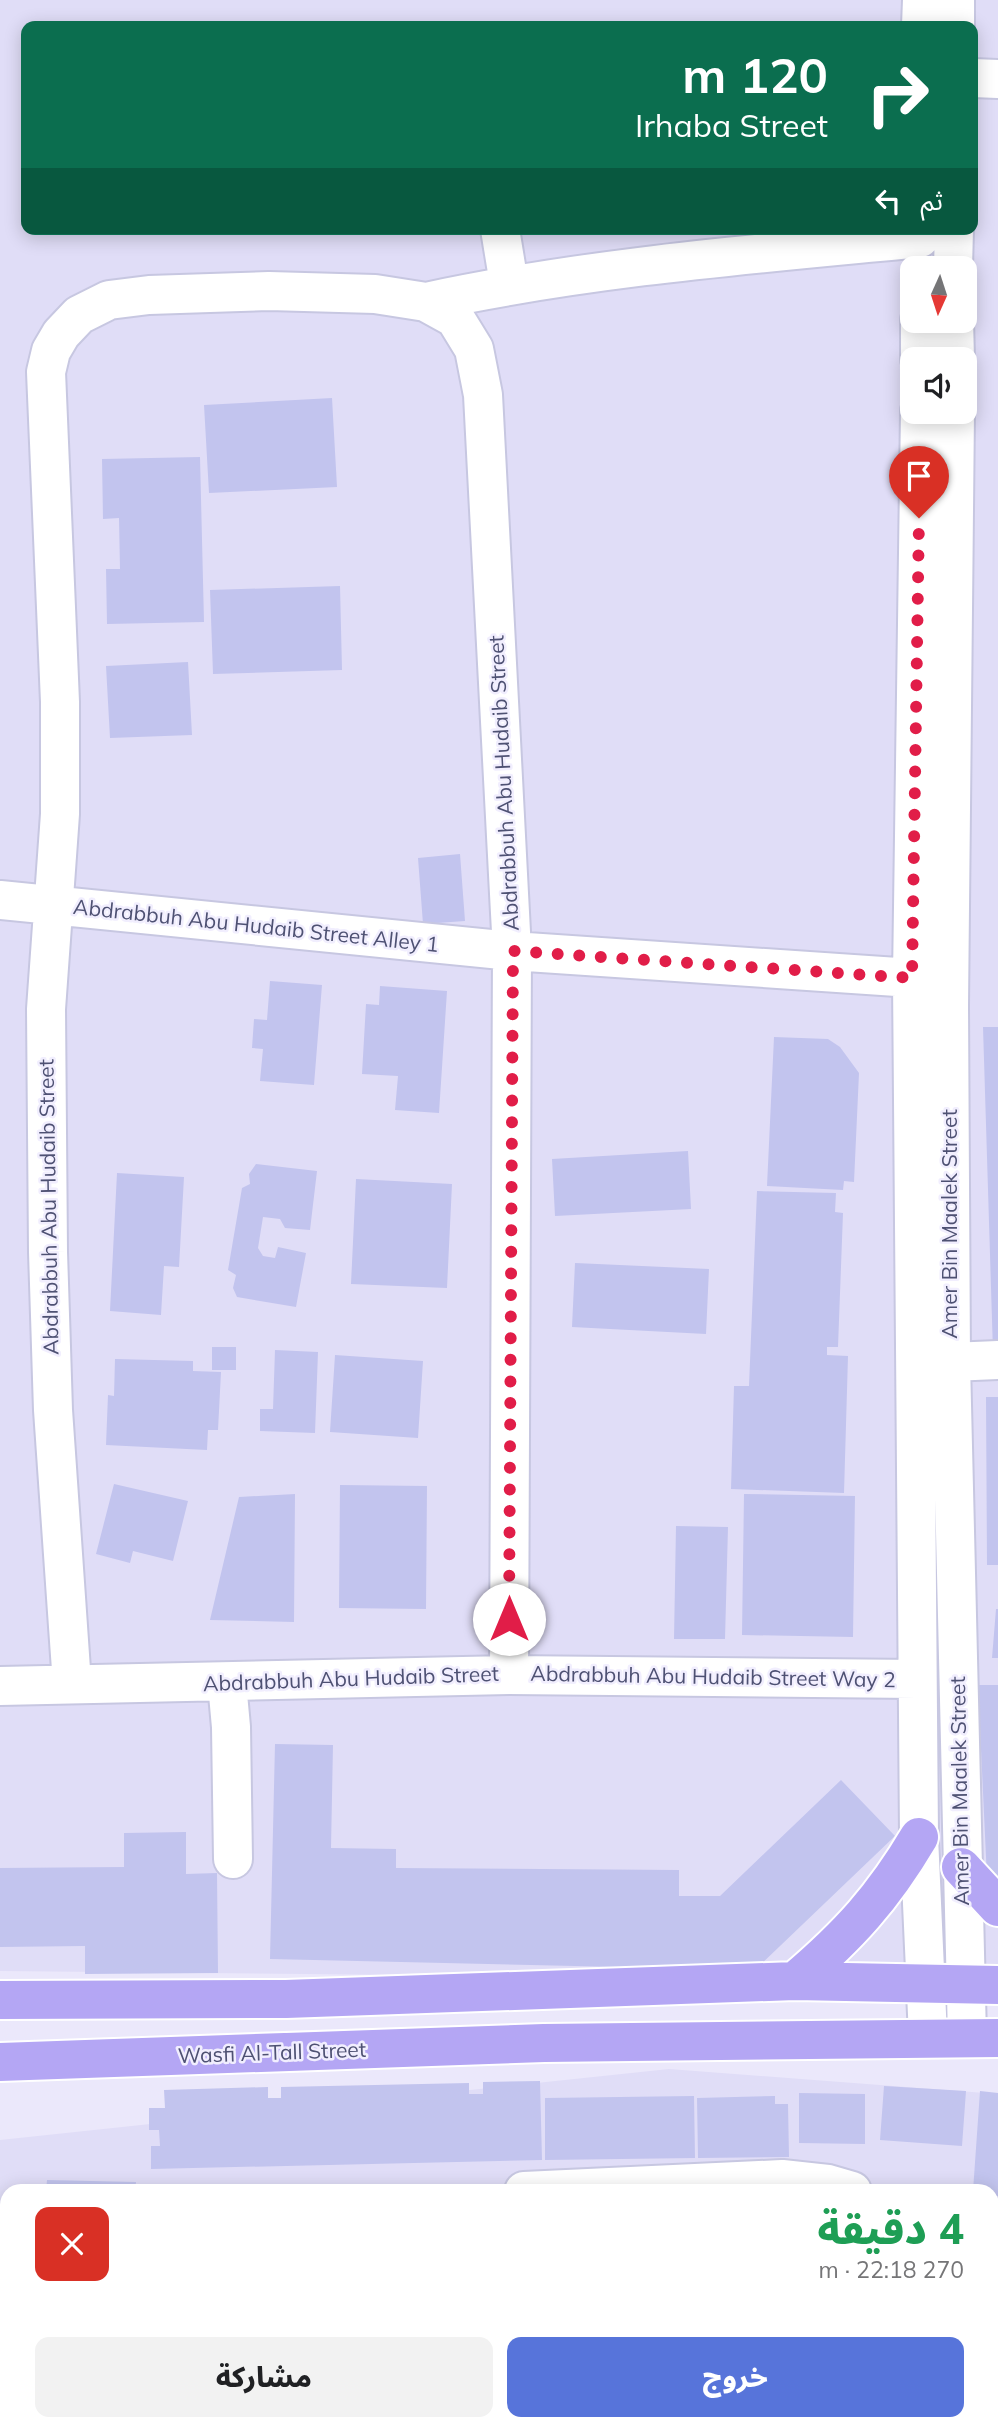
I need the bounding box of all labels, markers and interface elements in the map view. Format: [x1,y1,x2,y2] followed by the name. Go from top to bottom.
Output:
[682,44,828,105] text: 120 m
[852,49,943,140] icon: right
[635,105,828,145] text: Irhaba Street
[869,182,907,220] icon: left
[921,184,943,217] text: ثم
[900,256,976,332] north arrow
[900,256,977,424] map controls
[900,347,977,424] button: sound
[889,446,949,518] pin
[900,457,938,495] icon: arrive
[482,635,524,932] street label: Abdrabbuh Abu Hudaib Street
[72,893,440,957] street label: Abdrabbuh Abu Hudaib Street Alley 1
[32,1059,64,1355] street label: Abdrabbuh Abu Hudaib Street
[936,1109,962,1339] street label: Amer Bin Maalek Street
[472,1582,546,1656] position arrow
[203,1660,499,1696] street label: Abdrabbuh Abu Hudaib Street
[530,1660,896,1692] street label: Abdrabbuh Abu Hudaib Street Way 2
[944,1676,974,1906] street label: Amer Bin Maalek Street
[177,2036,367,2068] street label: Wasfi Al-Tall Street
[817,2202,964,2255] text: 4 دقيقة
[35,2207,109,2281] button: close
[819,2255,964,2284] text: 270 m · 22:18
[35,2337,493,2417] button: مشاركة
[507,2337,964,2417] button: خروج

